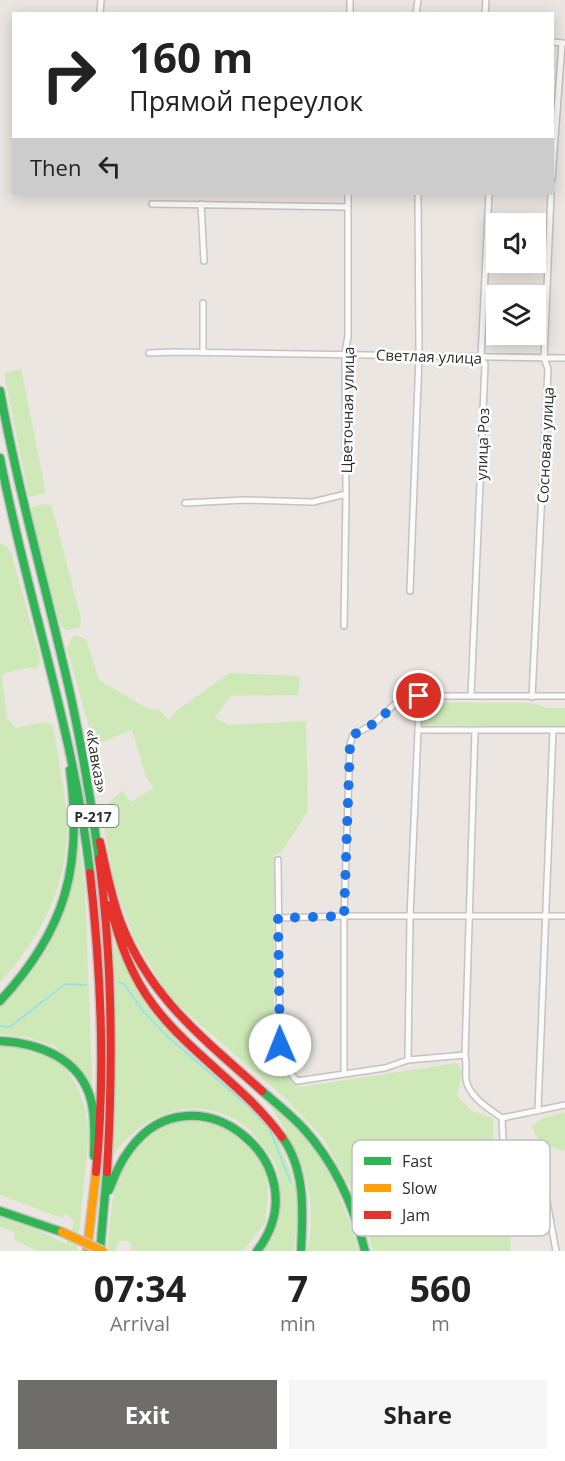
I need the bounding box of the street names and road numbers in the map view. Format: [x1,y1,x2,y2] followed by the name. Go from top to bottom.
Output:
[376,344,482,368] street label: Светлая улица
[336,346,358,474] street label: Цветочная улица
[532,386,558,504] street label: Сосновая улица
[471,407,493,481] street label: улица Роз
[82,728,112,794] street label: «Кавказ»
[68,805,118,827] road number: Р-217

